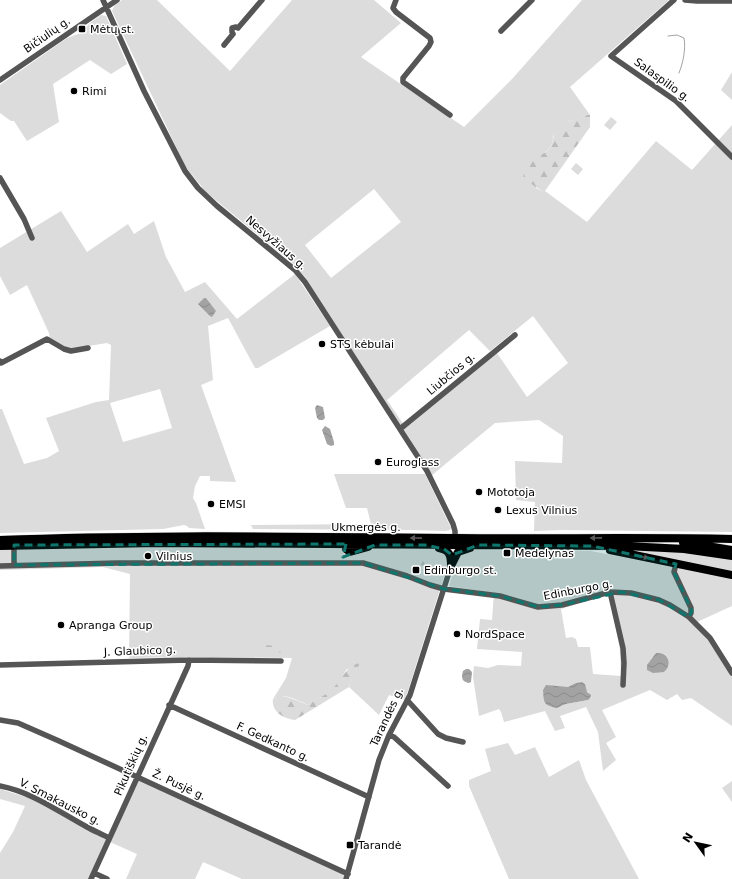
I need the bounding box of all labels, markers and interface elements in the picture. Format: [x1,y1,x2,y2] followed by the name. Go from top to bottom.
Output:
[21,14,73,56] street label: Bičiulių g.
[90,23,135,36] place label: Mėtų st.
[77,24,87,34] marker: Mėtų st.
[631,55,693,105] street label: Salaspilio g.
[82,85,106,98] place label: Rimi
[69,86,79,96] marker: Rimi
[243,213,309,273] street label: Nesvyžiaus g.
[330,338,394,351] place label: STS kėbulai
[317,339,327,349] marker: STS kėbulai
[424,350,478,398] street label: Liubčios g.
[386,456,439,469] place label: Euroglass
[373,457,383,467] marker: Euroglass
[487,486,535,499] place label: Mototoja
[474,487,484,497] marker: Mototoja
[219,498,246,511] place label: EMSI
[206,499,216,509] marker: EMSI
[506,504,578,517] place label: Lexus Vilnius
[493,505,503,515] marker: Lexus Vilnius
[331,521,401,534] street label: Ukmergės g.
[409,535,422,541] one-way arrow
[589,535,602,541] one-way arrow
[515,547,574,560] place label: Medelynas
[502,548,512,558] marker: Medelynas
[156,550,192,563] place label: Vilnius
[143,551,153,561] marker: Vilnius
[637,554,650,560] one-way arrow
[424,564,497,577] place label: Edinburgo st.
[411,565,421,575] marker: Edinburgo st.
[542,577,614,603] street label: Edinburgo g.
[69,619,152,632] place label: Apranga Group
[56,620,66,630] marker: Apranga Group
[465,628,525,641] place label: NordSpace
[452,629,462,639] marker: NordSpace
[103,643,176,659] street label: J. Glaubico g.
[367,686,406,749] street label: Tarandės g.
[235,719,311,765] street label: F. Gedkanto g.
[112,732,150,798] street label: Pikutiškių g.
[150,767,208,803] street label: Ž. Pusjė g.
[17,776,103,828] street label: V. Smakausko g.
[676,823,716,863] north arrow
[680,830,696,845] text: N
[357,839,402,852] place label: Tarandė
[345,840,355,850] marker: Tarandė

